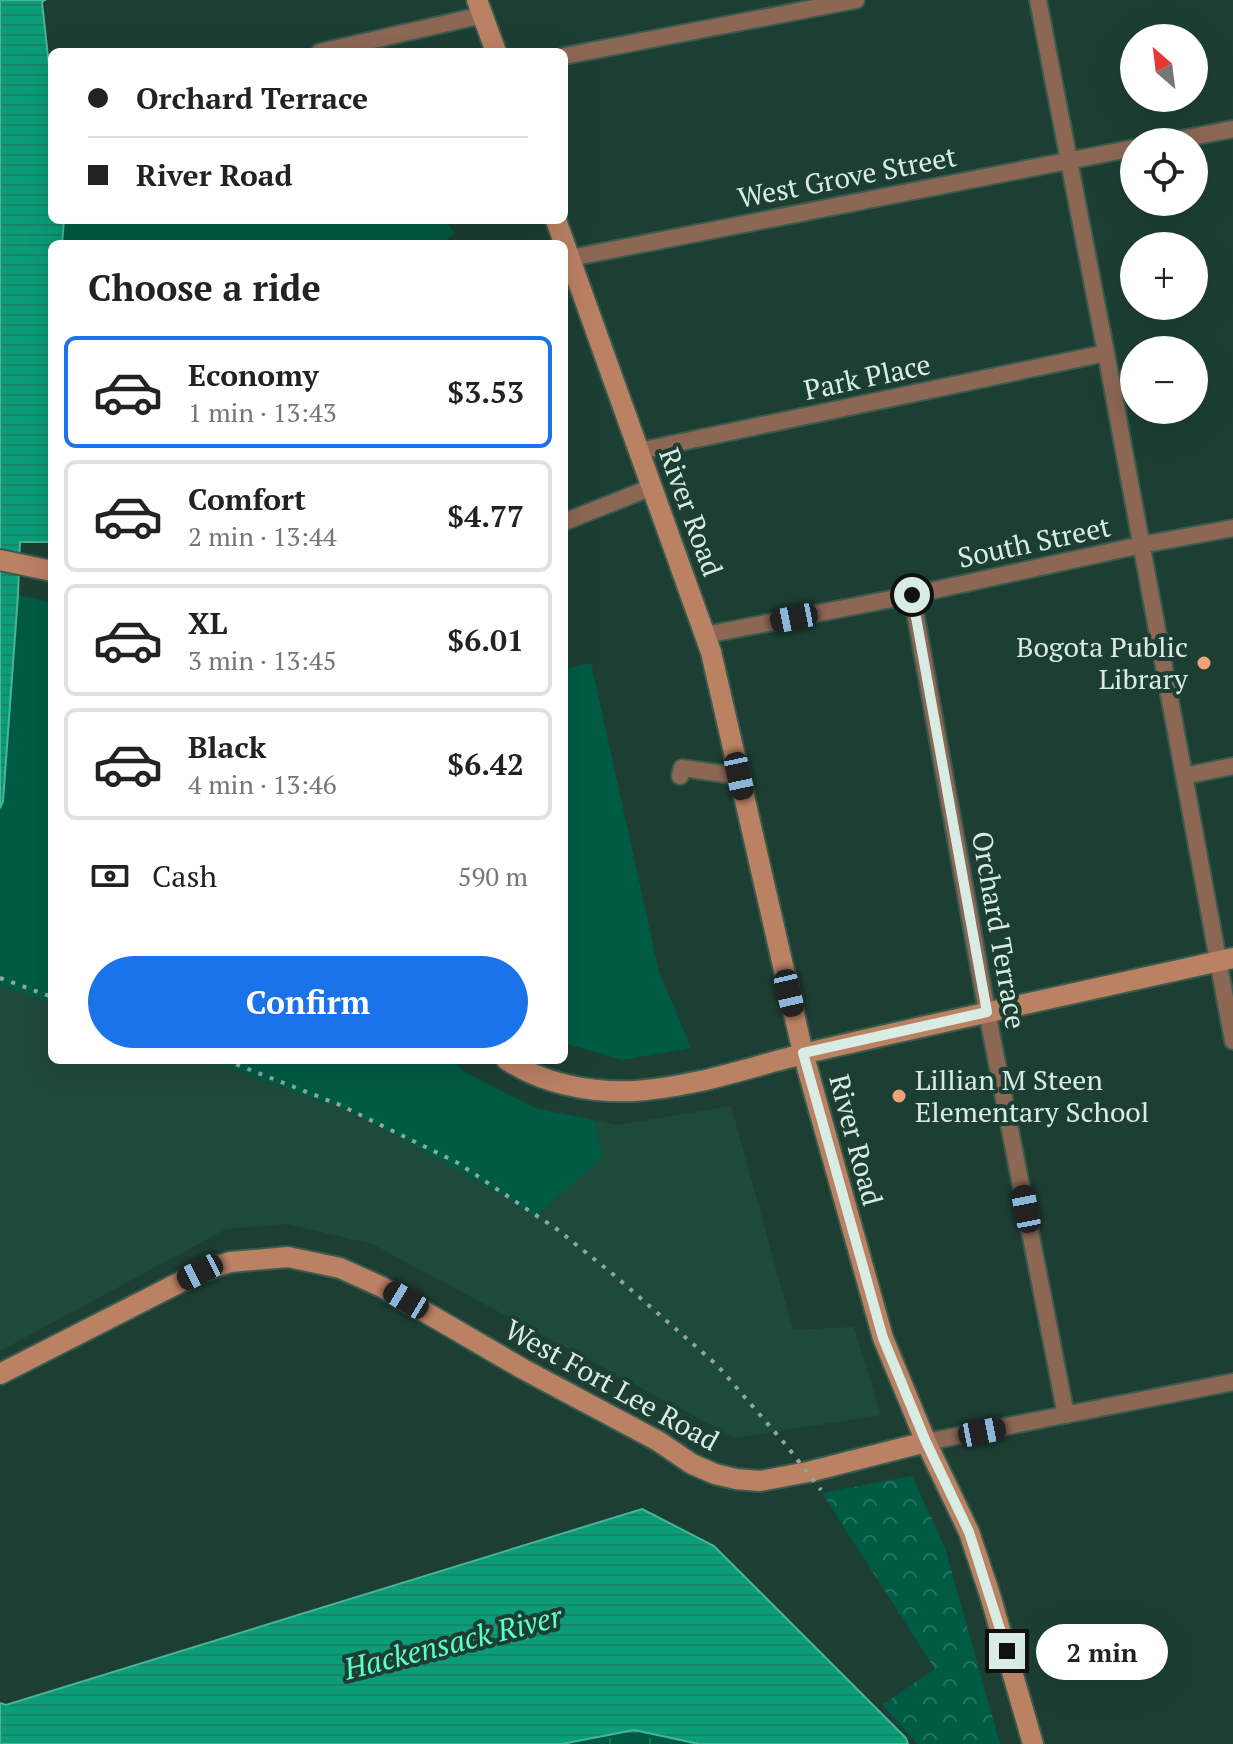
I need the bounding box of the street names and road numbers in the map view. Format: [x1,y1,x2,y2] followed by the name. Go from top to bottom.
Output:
[734,137,960,216] street label: West Grove Street
[800,345,934,408] street label: Park Place
[651,443,732,581] street label: River Road
[954,507,1114,576] street label: South Street
[964,828,1035,1032] street label: Orchard Terrace
[821,1070,892,1209] street label: River Road
[499,1310,726,1459] street label: West Fort Lee Road

